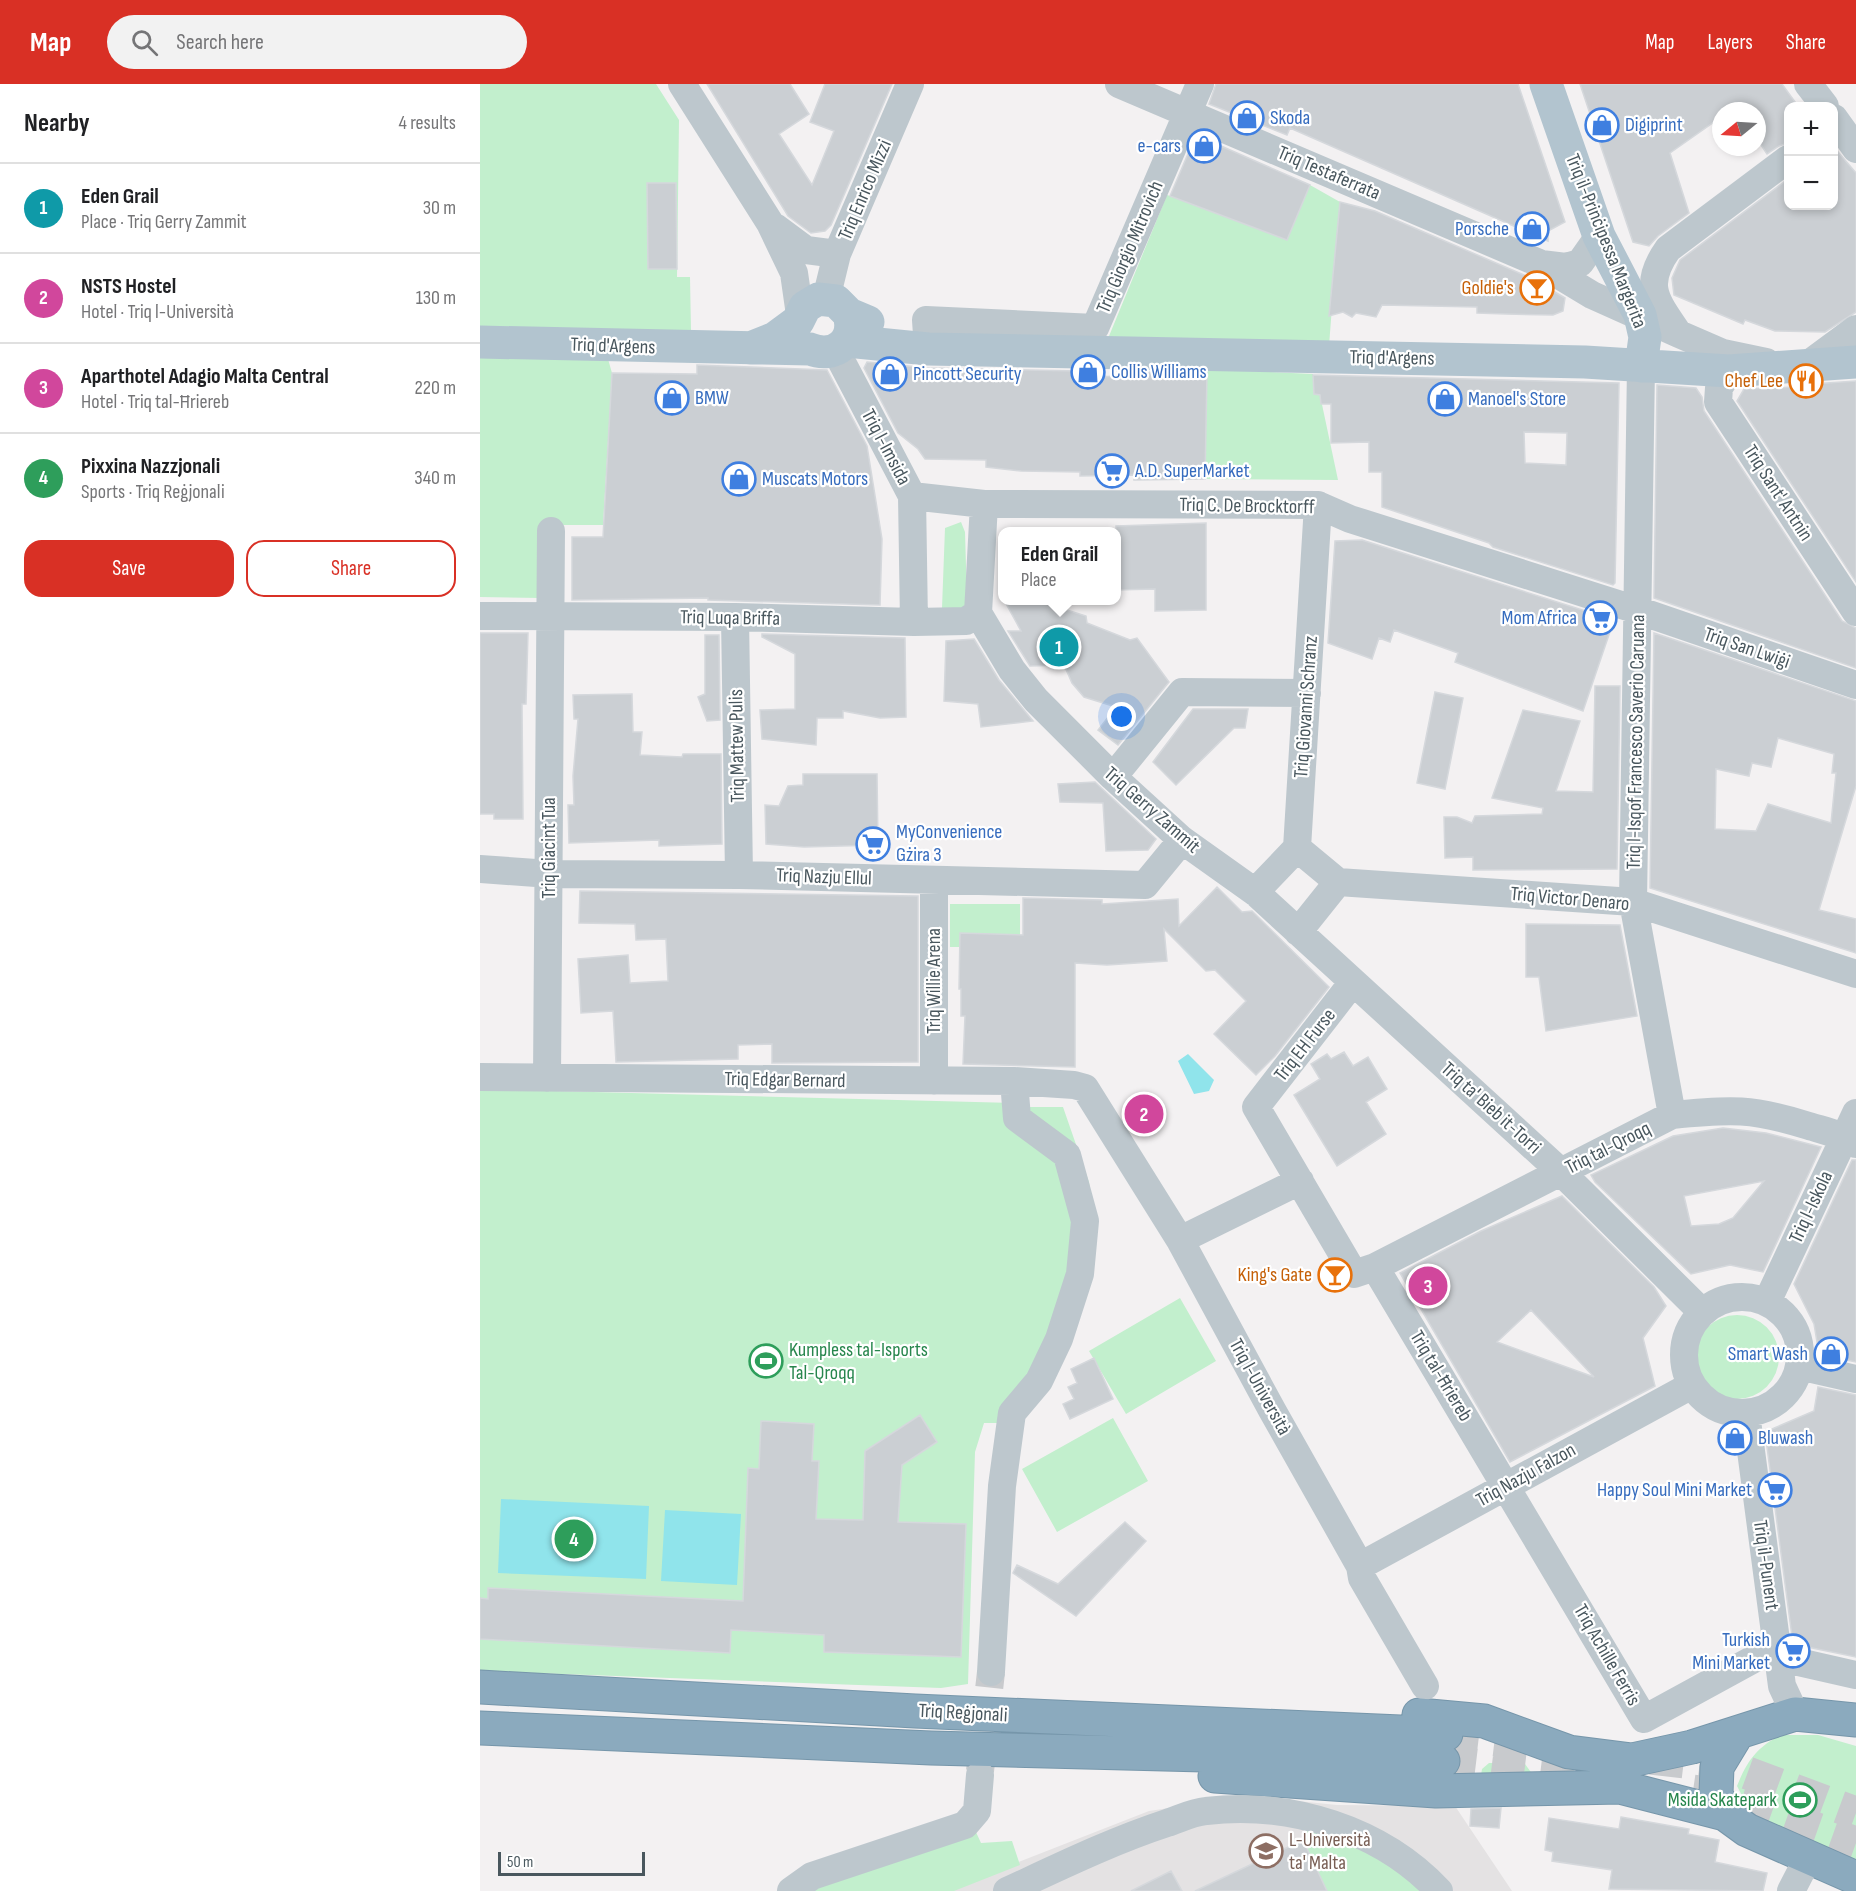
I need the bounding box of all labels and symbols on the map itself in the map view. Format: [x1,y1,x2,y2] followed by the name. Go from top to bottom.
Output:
[1229,100,1265,136] shop icon: Skoda
[1712,102,1766,156] north arrow
[1270,106,1310,130] place label: Skoda
[1584,107,1620,143] shop icon: Digiprint
[1625,113,1683,137] place label: Digiprint
[1186,128,1222,164] shop icon: e-cars
[1138,134,1181,158] place label: e-cars
[833,136,897,244] street label: Triq Enrico Mizzi
[1274,141,1384,205] street label: Triq Testaferrata
[1560,150,1652,332] street label: Triq il-Prinċipessa Margerita
[1091,177,1169,317] street label: Triq Giorgio Mitrovich
[1514,211,1550,247] shop icon: Porsche
[1455,217,1509,241] place label: Porsche
[1519,270,1555,306] bar icon: Goldie's
[1462,276,1514,300] place label: Goldie's
[570,333,656,359] street label: Triq d'Argens
[1349,345,1435,371] street label: Triq d'Argens
[1070,354,1106,390] shop icon: Collis Williams
[872,356,908,392] shop icon: Pincott Security
[1111,360,1207,384] place label: Collis Williams
[913,362,1022,386] place label: Pincott Security
[1788,363,1824,399] restaurant icon: Chef Lee
[1724,369,1783,393] place label: Chef Lee
[654,380,690,416] shop icon: BMW
[1427,381,1463,417] shop icon: Manoel's Store
[695,386,729,410] place label: BMW
[1468,387,1566,411] place label: Manoel's Store
[856,405,916,489] street label: Triq l-Imsida
[1738,441,1818,545] street label: Triq Sant' Antnin
[1094,453,1130,489] supermarket icon: A.D. SuperMarket
[1134,459,1250,483] place label: A.D. SuperMarket
[721,461,757,497] shop icon: Muscats Motors
[762,467,868,491] place label: Muscats Motors
[1179,493,1315,519] street label: Triq C. De Brocktorff
[1582,600,1618,636] supermarket icon: Mom Africa
[680,605,780,631] street label: Triq Luqa Briffa
[1502,606,1577,630] place label: Mom Africa
[1622,614,1650,870] street label: Triq l-Isqof Francesco Saverio Caruana
[1701,622,1793,674] street label: Triq San Lwiġi
[1040,624,1078,670] pin: 1
[1289,635,1323,779] street label: Triq Giovanni Schranz
[724,689,750,803] street label: Triq Mattew Pulis
[1107,702,1136,731] your location
[1099,762,1205,858] street label: Triq Gerry Zammit
[537,797,561,899] street label: Triq Giacint Tua
[896,820,1002,867] place label: MyConvenience Gżira 3
[855,826,891,862] supermarket icon: MyConvenience Gżira 3
[776,863,872,891] street label: Triq Nazju Ellul
[1510,882,1630,916] street label: Triq Victor Denaro
[922,928,946,1034] street label: Triq Willie Arena
[1269,1004,1341,1086] street label: Triq EH Furse
[1436,1057,1546,1159] street label: Triq ta' Bieb it-Torri
[724,1067,846,1093] street label: Triq Edgar Bernard
[1124,1092,1164,1136] pin: 2
[1561,1116,1655,1180] street label: Triq tal-Qroqq
[1784,1167,1838,1247] street label: Triq l-Iskola
[1317,1257,1353,1293] bar icon: King's Gate
[1238,1263,1312,1287] place label: King's Gate
[1408,1264,1448,1308] pin: 3
[1405,1326,1477,1426] street label: Triq tal-Ħriereb
[1224,1335,1296,1439] street label: Triq l-Università
[1813,1336,1849,1372] shop icon: Smart Wash
[789,1338,928,1385] place label: Kumpless tal-Isports Tal-Qroqq
[1728,1342,1808,1366] place label: Smart Wash
[748,1343,784,1379] sports icon: Kumpless tal-Isports Tal-Qroqq
[1717,1420,1753,1456] shop icon: Bluwash
[1758,1426,1813,1450] place label: Bluwash
[1472,1438,1580,1512] street label: Triq Nazju Falzon
[1757,1472,1793,1508] supermarket icon: Happy Soul Mini Market
[1597,1478,1752,1502] place label: Happy Soul Mini Market
[554,1516,593,1562] pin: 4
[1748,1518,1784,1612] street label: Triq il-Punent
[1568,1600,1646,1710] street label: Triq Achille Ferris
[1692,1628,1770,1675] place label: Turkish Mini Market
[1775,1633,1811,1669] supermarket icon: Turkish Mini Market
[918,1699,1008,1727] street label: Triq Reġjonali
[1782,1782,1818,1818] sports icon: Msida Skatepark
[1668,1788,1777,1812] place label: Msida Skatepark
[1289,1828,1371,1875] place label: L-Università ta' Malta
[1248,1833,1284,1869] school or university icon: L-Università ta' Malta
[498,1849,645,1876] scale bar

